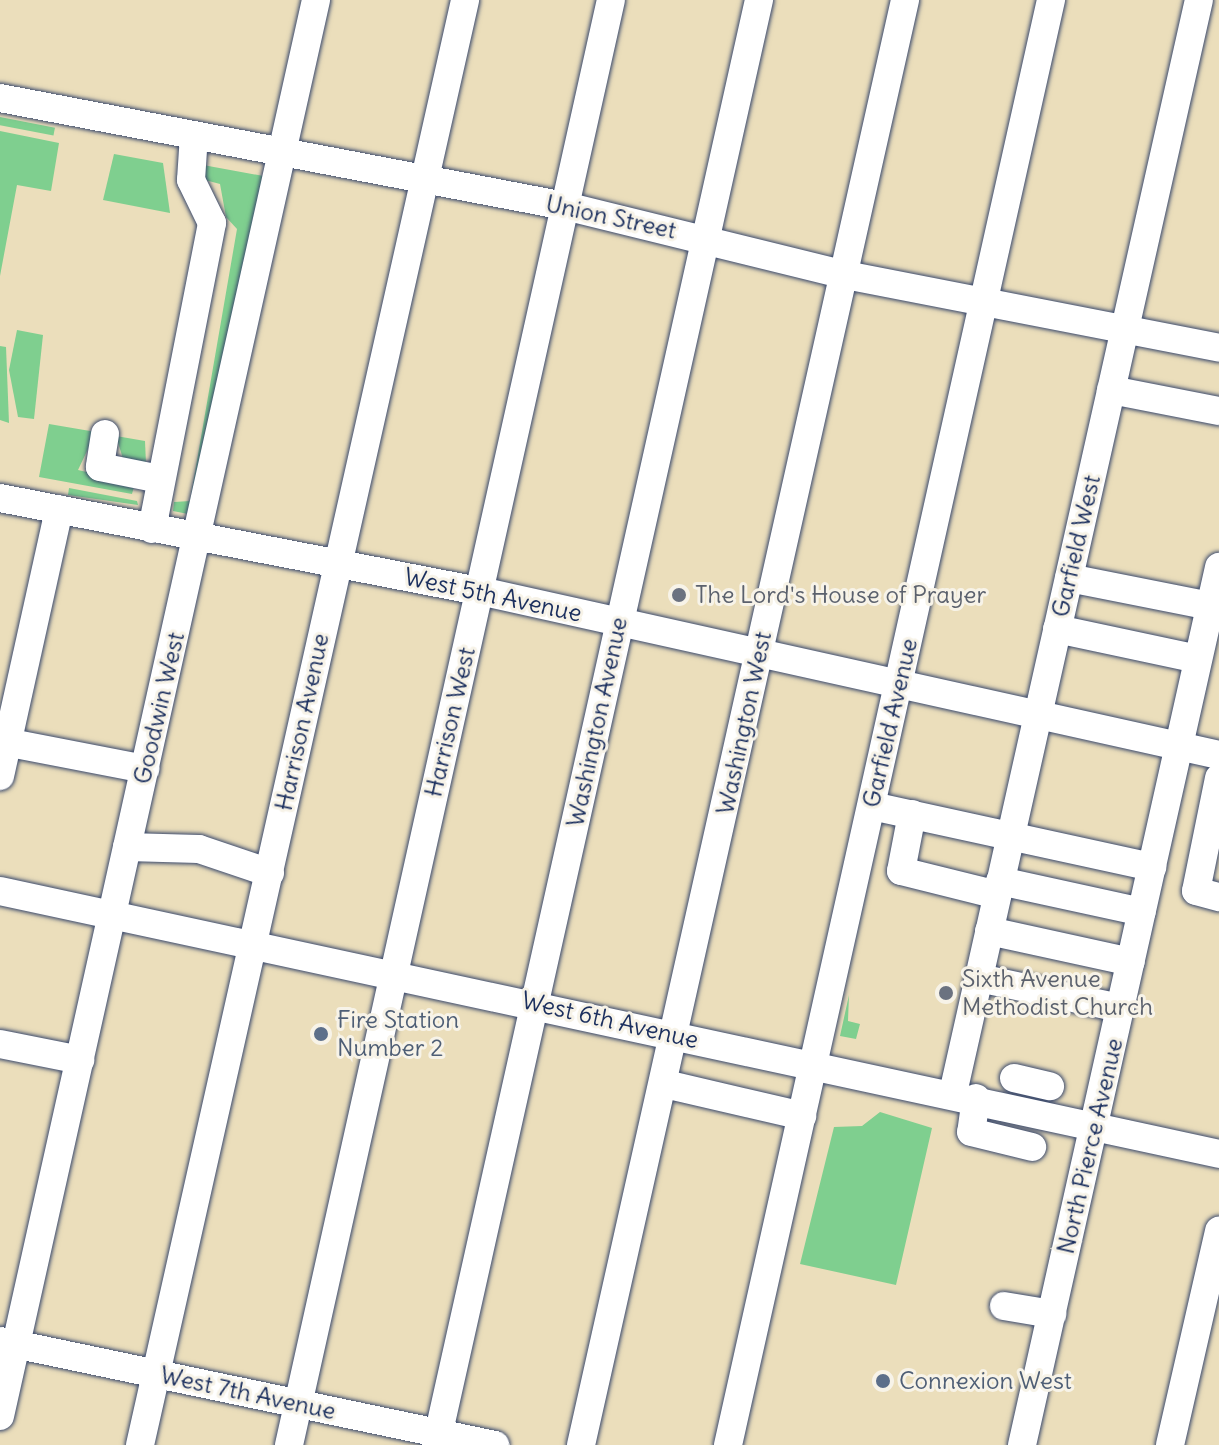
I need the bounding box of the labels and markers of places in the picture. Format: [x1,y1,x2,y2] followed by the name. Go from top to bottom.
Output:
[695,581,986,609] place label: The Lord's House of Prayer
[670,586,688,604] marker: The Lord's House of Prayer
[962,965,1153,1021] place label: Sixth Avenue Methodist Church
[937,984,955,1002] marker: Sixth Avenue Methodist Church
[337,1006,459,1062] place label: Fire Station Number 2
[312,1025,330,1043] marker: Fire Station Number 2
[899,1367,1072,1395] place label: Connexion West
[874,1372,892,1390] marker: Connexion West

